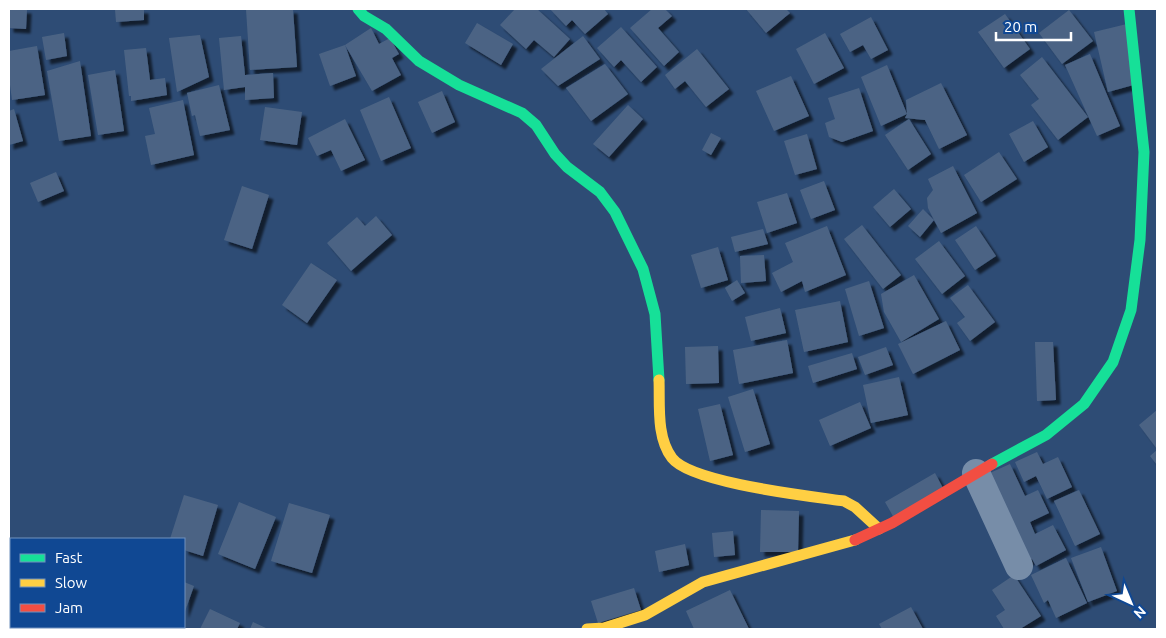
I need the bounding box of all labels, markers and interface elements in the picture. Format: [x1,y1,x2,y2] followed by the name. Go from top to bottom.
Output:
[996,10,1071,42] scale bar
[1004,18,1037,35] text: 20 m
[10,538,185,628] legend
[55,549,83,566] text: Fast
[55,574,88,591] text: Slow
[1106,578,1156,628] north arrow
[55,599,83,616] text: Jam
[1131,603,1149,622] text: N

